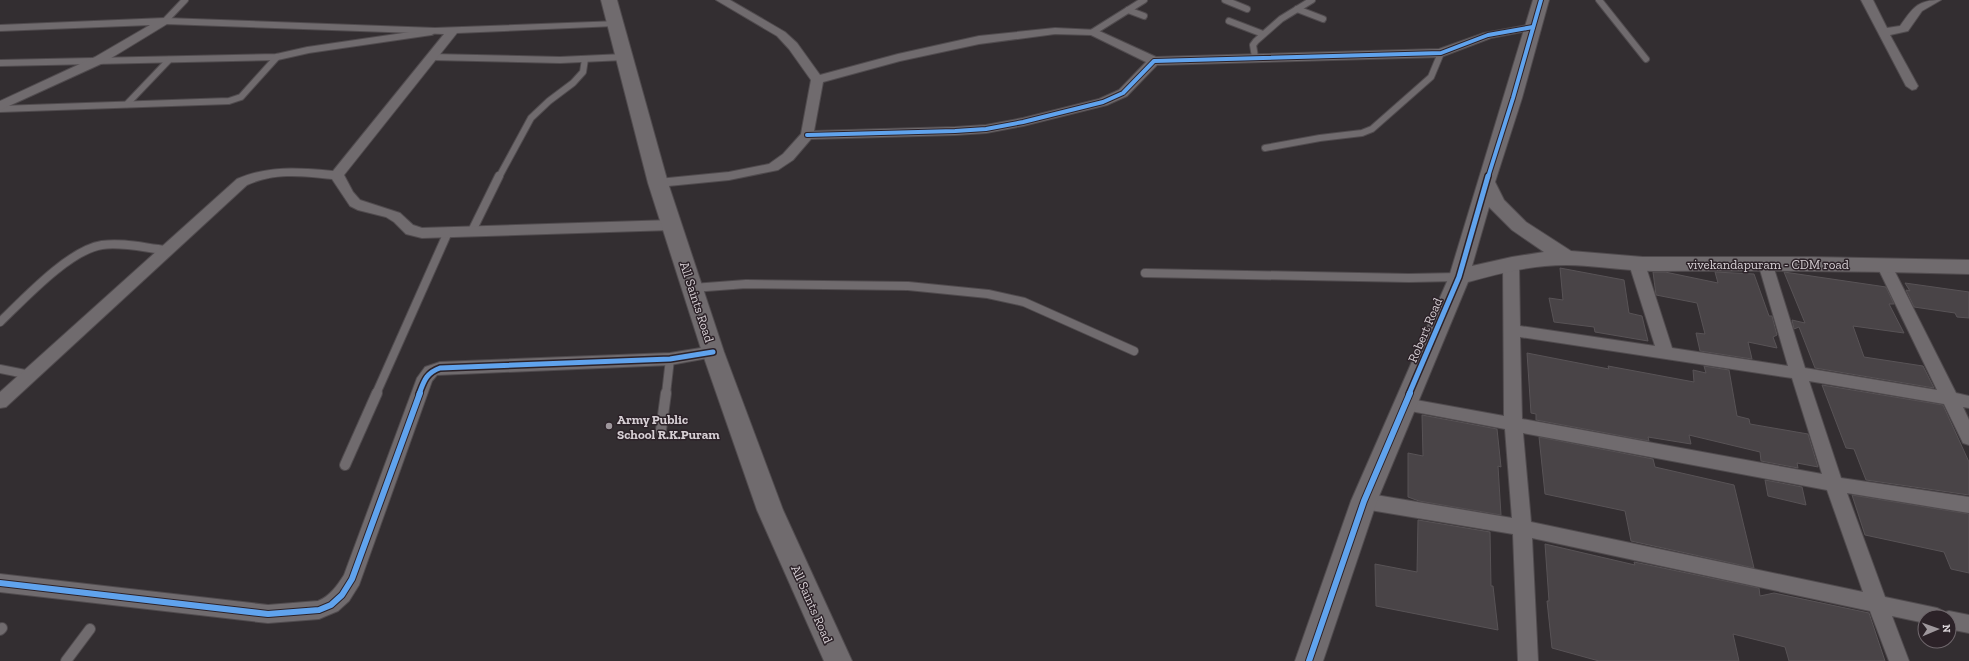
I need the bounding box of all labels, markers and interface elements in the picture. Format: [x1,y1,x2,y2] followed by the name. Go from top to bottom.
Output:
[1687,257,1849,272] street label: vivekandapuram - CDM road
[677,260,717,344] street label: All Saints Road
[1405,295,1445,365] street label: Robert Road
[617,412,720,442] place label: Army Public School R.K.Puram
[604,421,614,431] marker: Army Public School R.K.Puram
[788,563,836,645] street label: All Saints Road
[1917,609,1957,649] north arrow
[1940,624,1953,634] text: N

